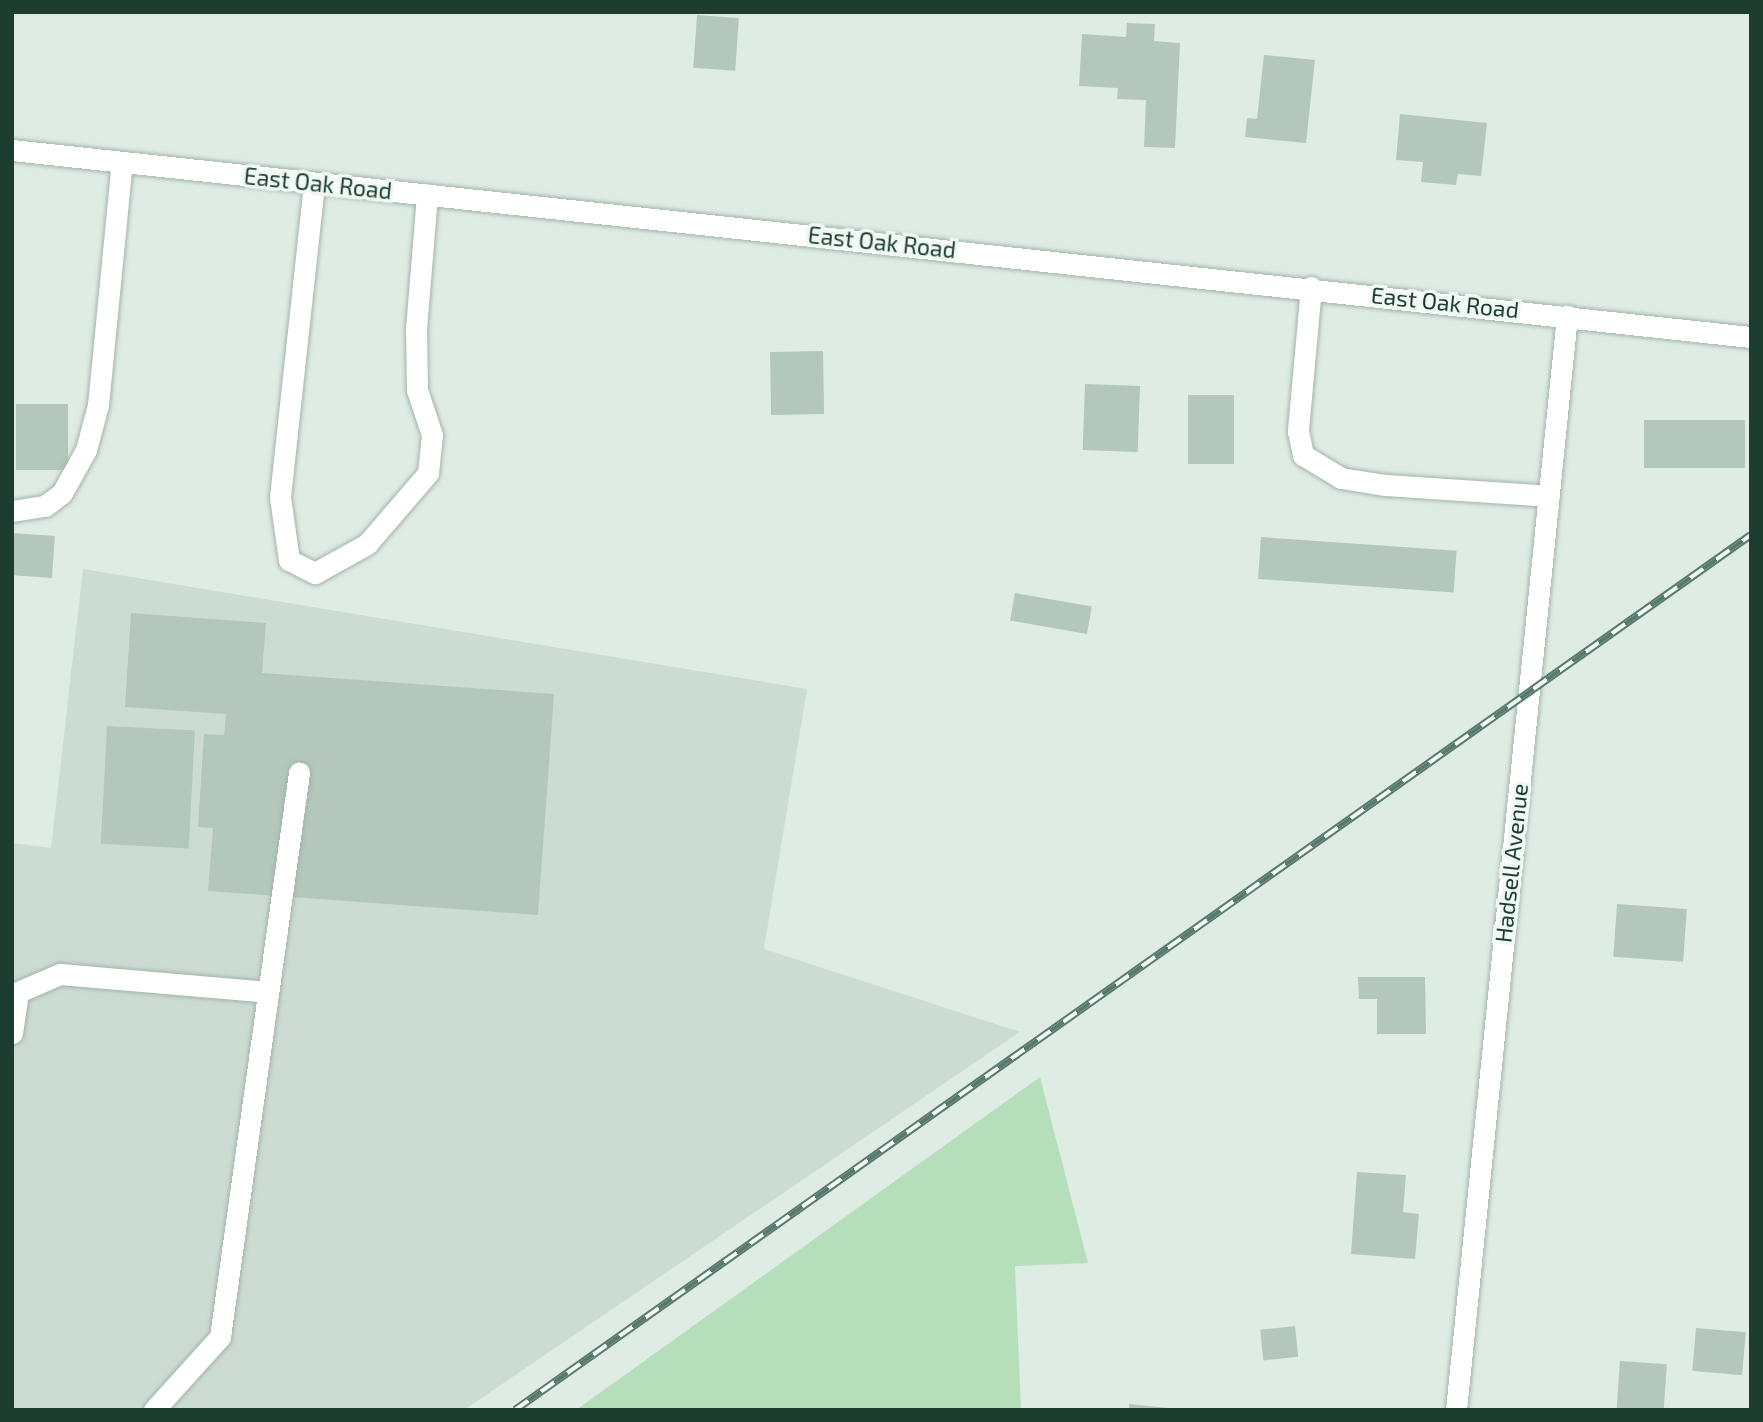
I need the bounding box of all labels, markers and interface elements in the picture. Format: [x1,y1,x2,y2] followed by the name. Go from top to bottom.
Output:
[243,161,393,205] street label: East Oak Road
[807,220,957,264] street label: East Oak Road
[1370,280,1520,324] street label: East Oak Road
[1489,781,1533,945] street label: Hadsell Avenue

